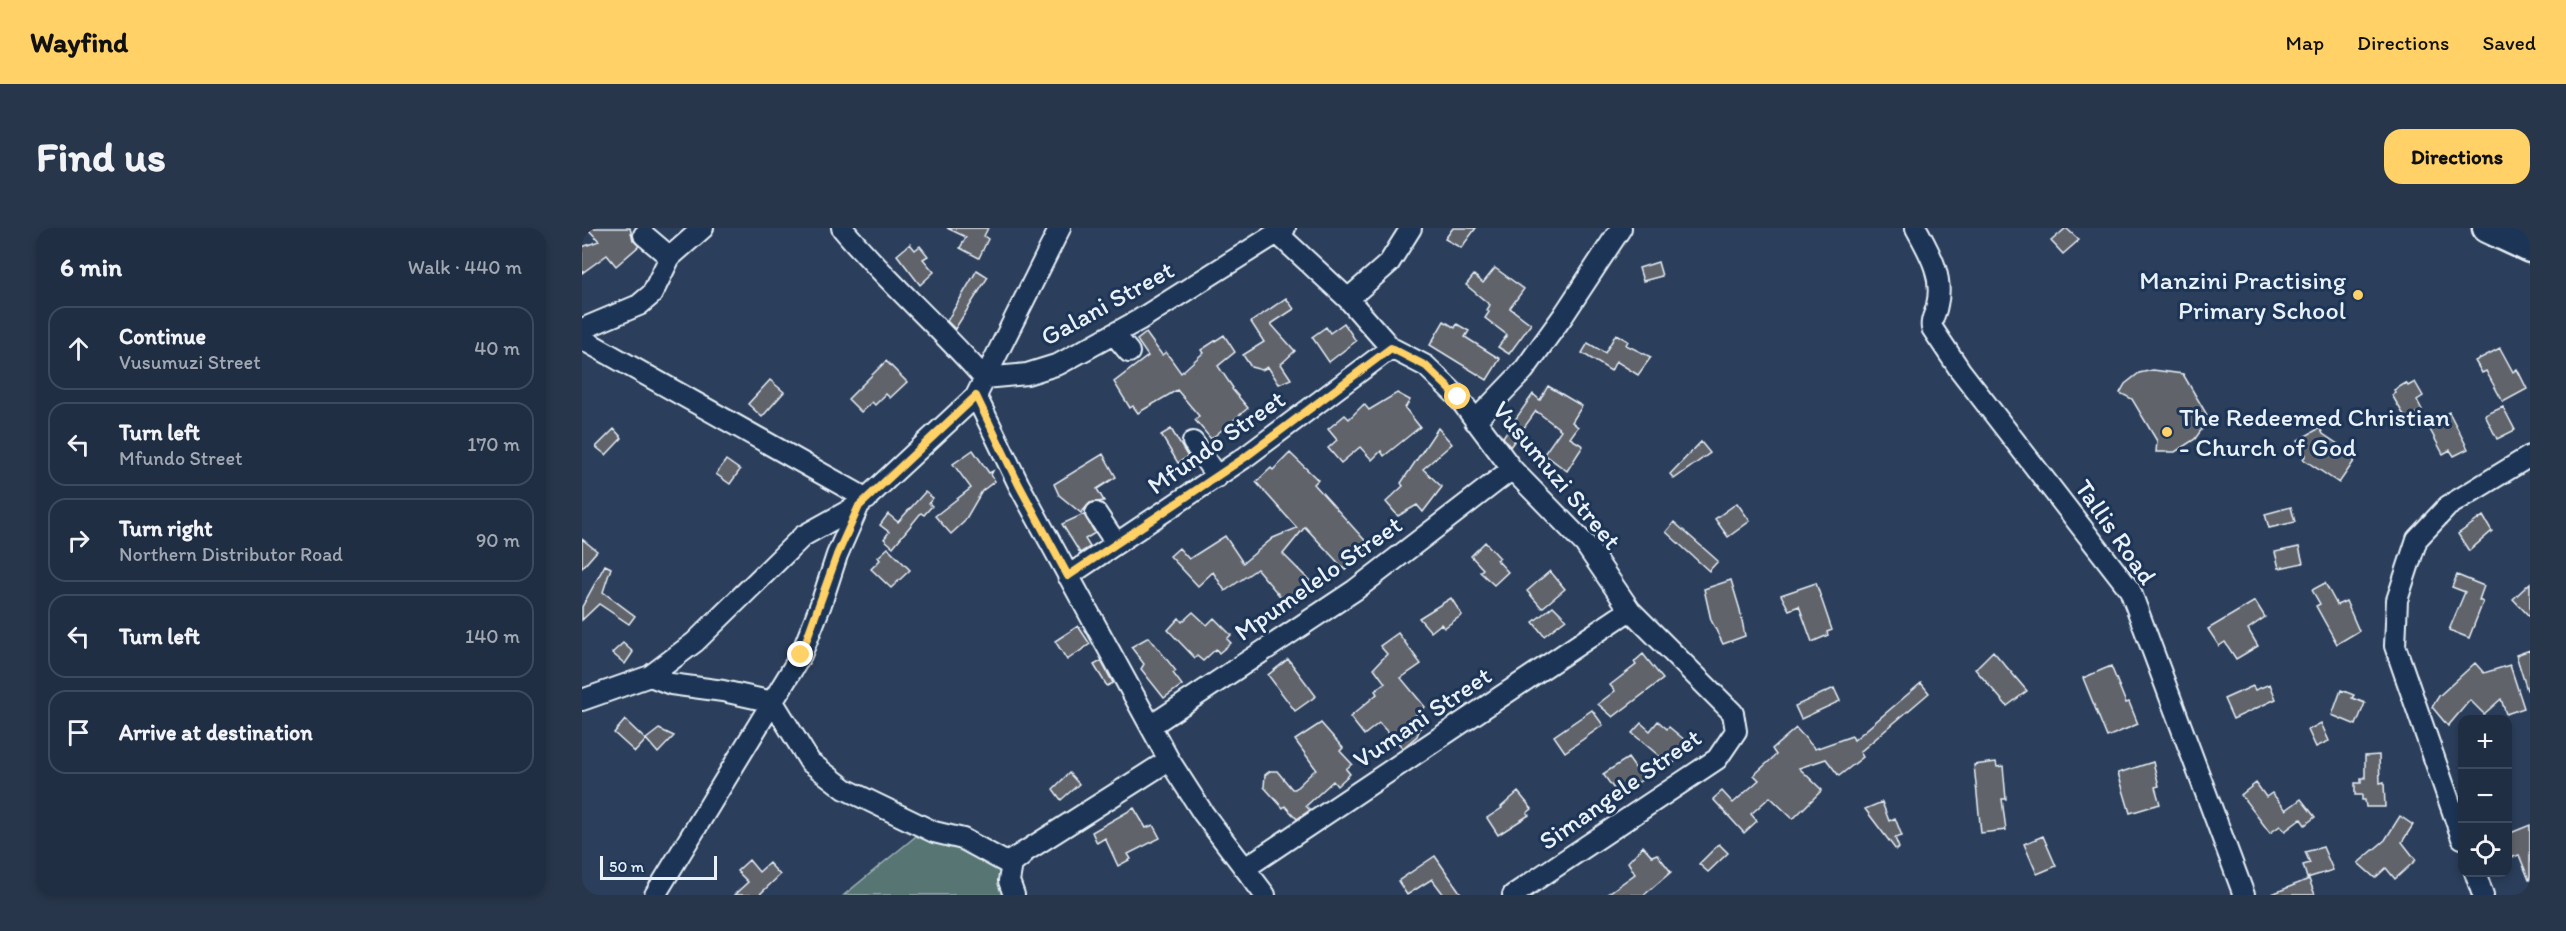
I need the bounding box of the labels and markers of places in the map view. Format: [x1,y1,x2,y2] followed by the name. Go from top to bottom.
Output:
[2139,264,2347,326] place label: Manzini Practising Primary School
[2351,288,2365,302] marker: Manzini Practising Primary School
[2179,401,2450,463] place label: The Redeemed Christian - Church of God
[2160,425,2174,439] marker: The Redeemed Christian - Church of God

